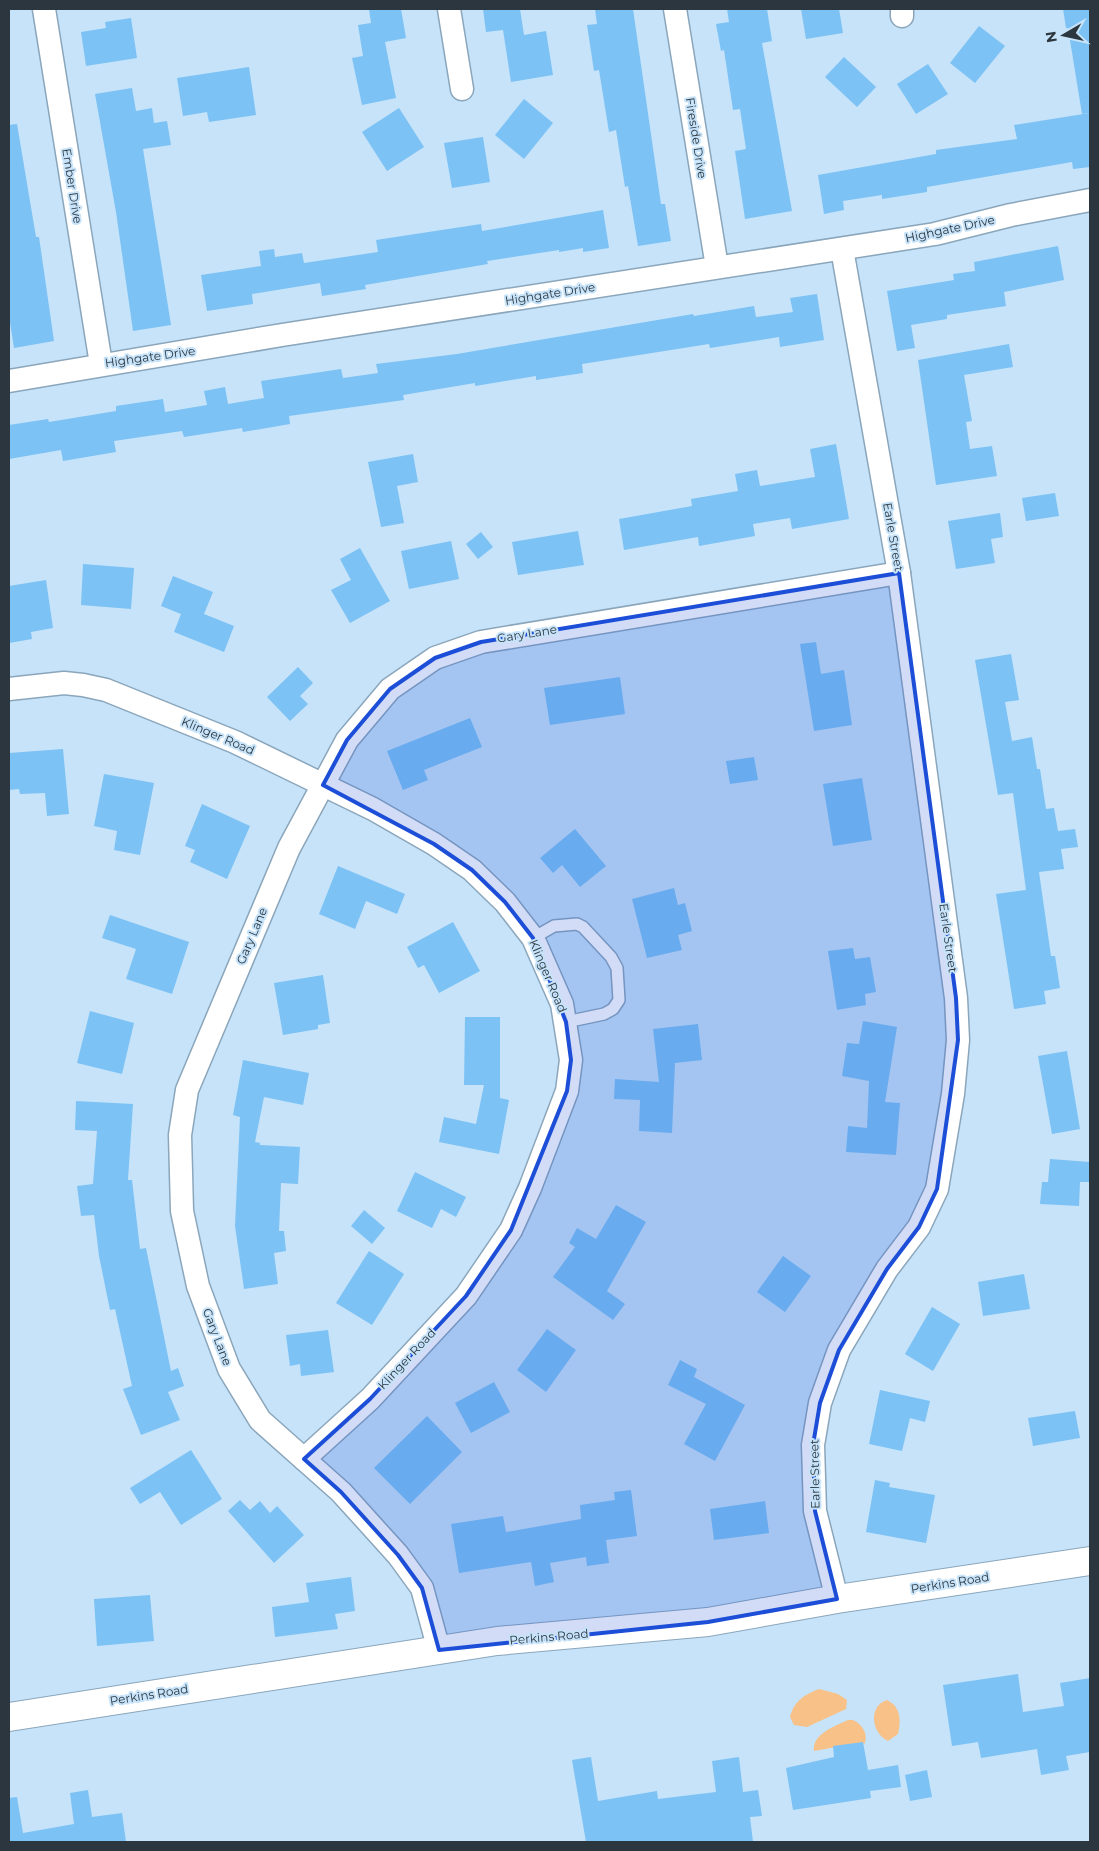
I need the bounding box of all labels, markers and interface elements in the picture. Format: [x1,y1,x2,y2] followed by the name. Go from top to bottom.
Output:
[1039,10,1089,60] north arrow
[1041,30,1061,44] text: N
[683,96,710,179] street label: Fireside Drive
[59,147,86,224] street label: Ember Drive
[904,212,996,245] street label: Highgate Drive
[504,279,596,308] street label: Highgate Drive
[104,343,196,370] street label: Highgate Drive
[880,501,907,573] street label: Earle Street
[496,621,558,646] street label: Gary Lane
[179,713,257,758] street label: Klinger Road
[936,902,961,974] street label: Earle Street
[233,905,270,966] street label: Gary Lane
[526,937,571,1015] street label: Klinger Road
[200,1306,235,1368] street label: Gary Lane
[375,1325,439,1392] street label: Klinger Road
[806,1439,823,1509] street label: Earle Street
[910,1569,990,1596] street label: Perkins Road
[509,1626,589,1647] street label: Perkins Road
[109,1681,189,1708] street label: Perkins Road

